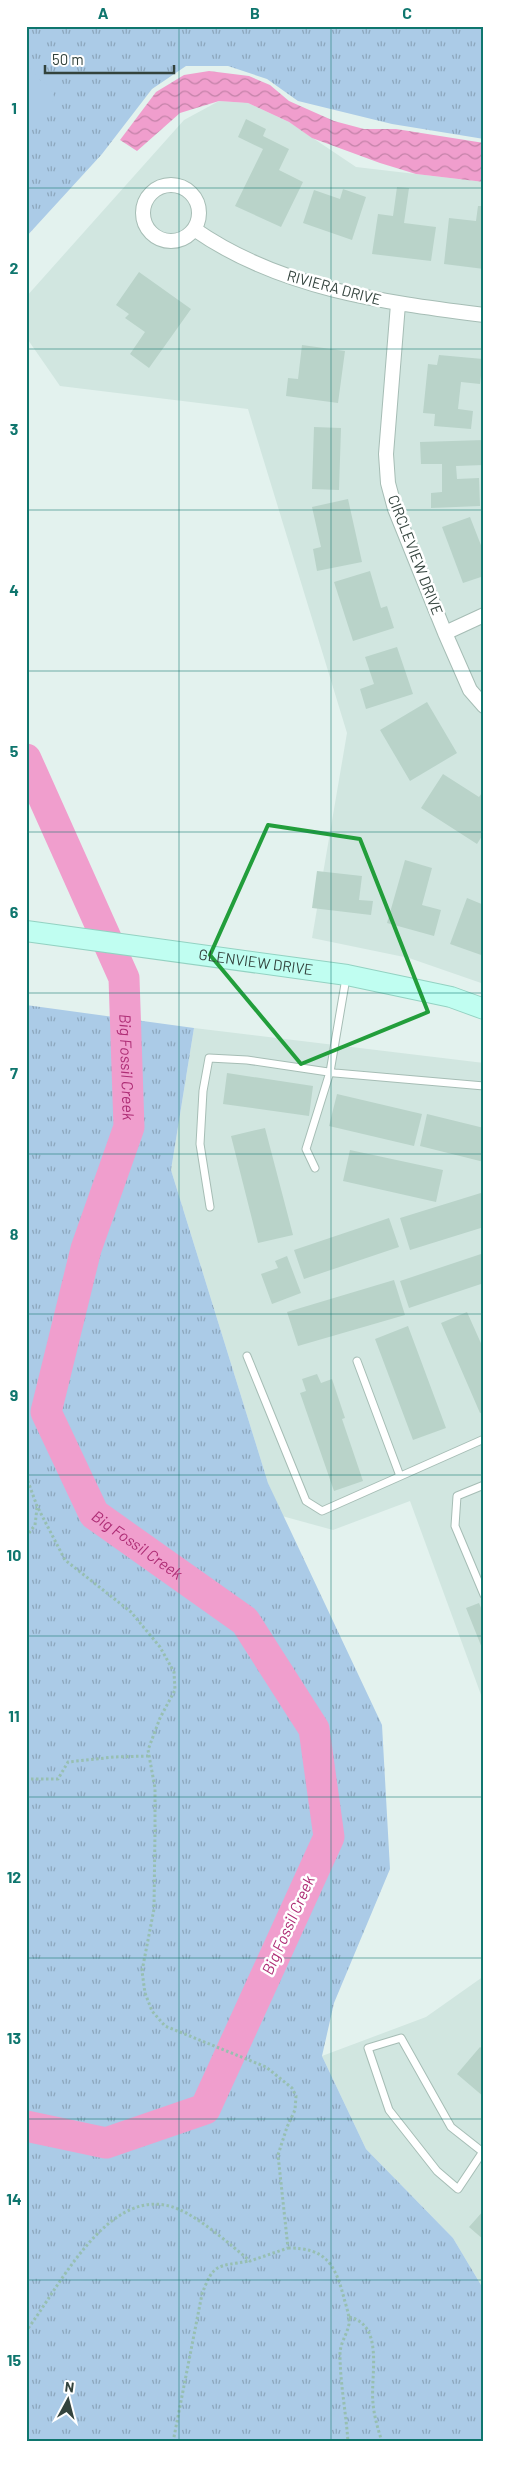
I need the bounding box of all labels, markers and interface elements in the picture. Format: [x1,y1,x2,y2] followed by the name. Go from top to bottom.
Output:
[98,3,109,22] text: A
[250,3,260,22] text: B
[402,3,412,22] text: C
[45,42,174,74] scale bar
[52,50,84,68] text: 50 m
[11,98,17,117] text: 1
[10,258,19,277] text: 2
[285,266,383,308] street label: RIVIERA DRIVE
[10,419,18,438] text: 3
[385,492,447,617] street label: CIRCLEVIEW DRIVE
[9,580,19,599] text: 4
[10,741,19,760] text: 5
[10,902,19,921] text: 6
[198,945,314,978] street label: GLENVIEW DRIVE
[116,1013,139,1121] water label: Big Fossil Creek
[10,1063,18,1082] text: 7
[10,1224,19,1243] text: 8
[10,1385,18,1404] text: 9
[89,1506,187,1583] water label: Big Fossil Creek
[7,1545,21,1564] text: 10
[8,1706,20,1725] text: 11
[7,1867,21,1886] text: 12
[257,1872,318,1977] water label: Big Fossil Creek
[7,2028,21,2047] text: 13
[6,2189,22,2208] text: 14
[7,2350,22,2369] text: 15
[42,2376,92,2426] north arrow
[64,2378,75,2396] text: N

